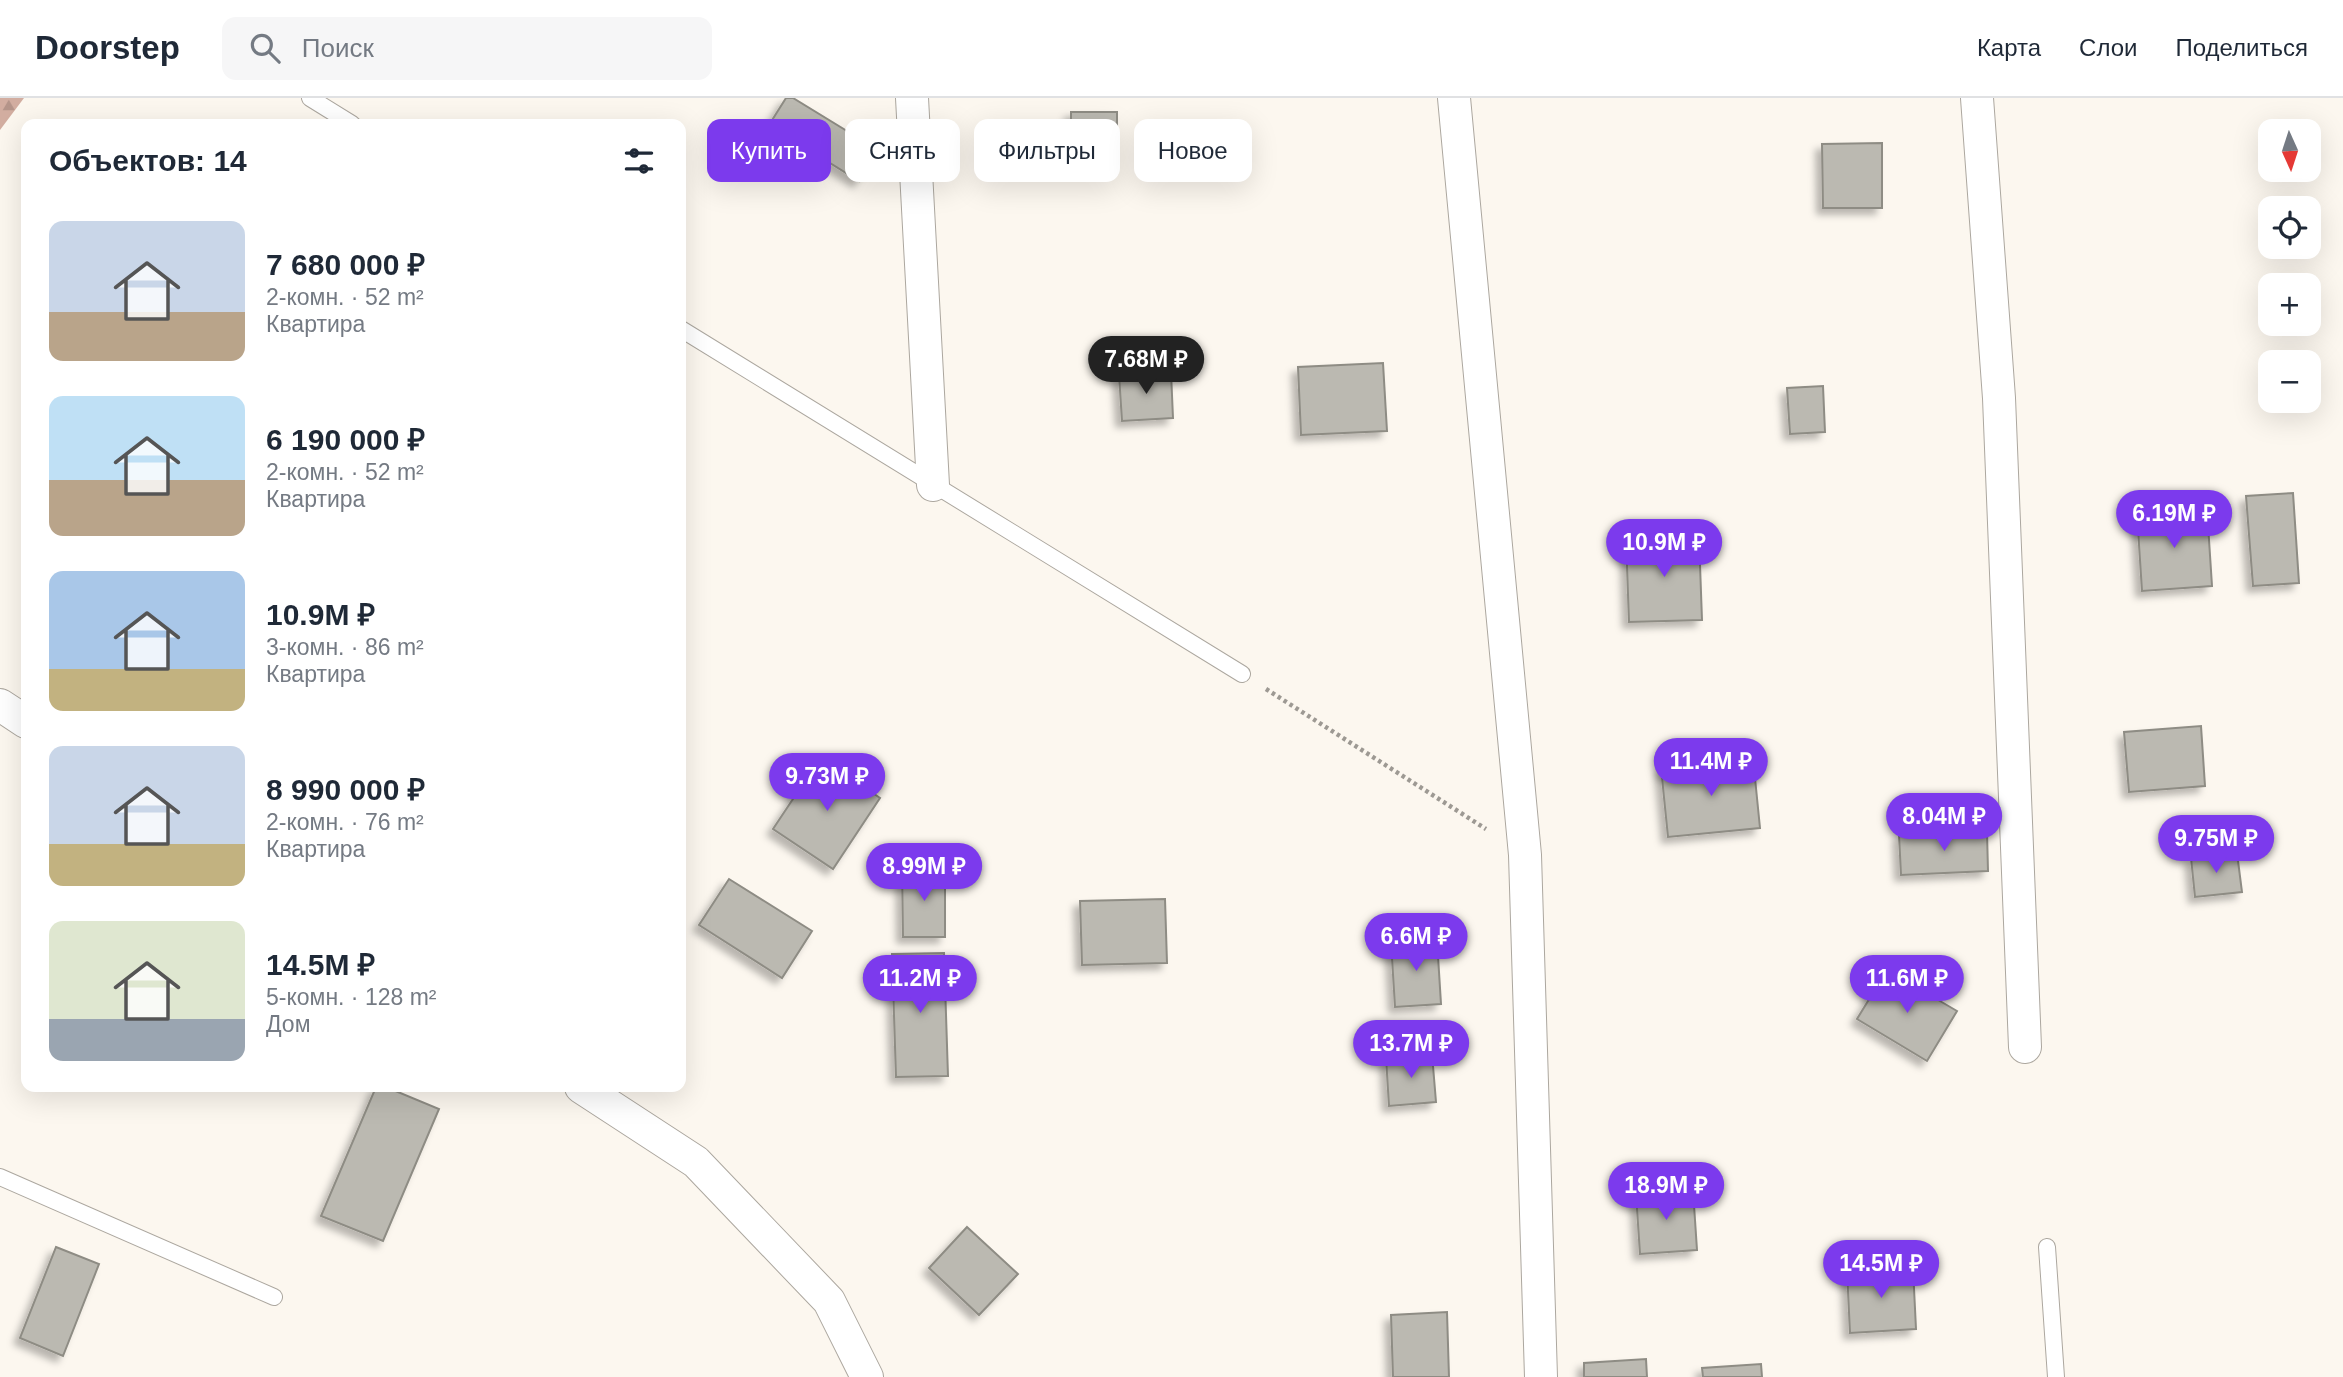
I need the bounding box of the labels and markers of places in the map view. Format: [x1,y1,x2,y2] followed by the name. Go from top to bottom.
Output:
[1081,336,1211,396] pin: 7.68M ₽
[2109,490,2239,550] pin: 6.19M ₽
[1599,519,1729,579] pin: 10.9M ₽
[1646,738,1776,798] pin: 11.4M ₽
[762,754,892,813] pin: 9.73M ₽
[1879,794,2009,853] pin: 8.04M ₽
[2151,816,2281,875] pin: 9.75M ₽
[859,844,989,903] pin: 8.99M ₽
[1359,914,1473,973] pin: 6.6M ₽
[855,956,985,1015] pin: 11.2M ₽
[1842,956,1972,1015] pin: 11.6M ₽
[1346,1020,1476,1080] pin: 13.7M ₽
[1601,1162,1731,1222] pin: 18.9M ₽
[1816,1240,1946,1300] pin: 14.5M ₽

